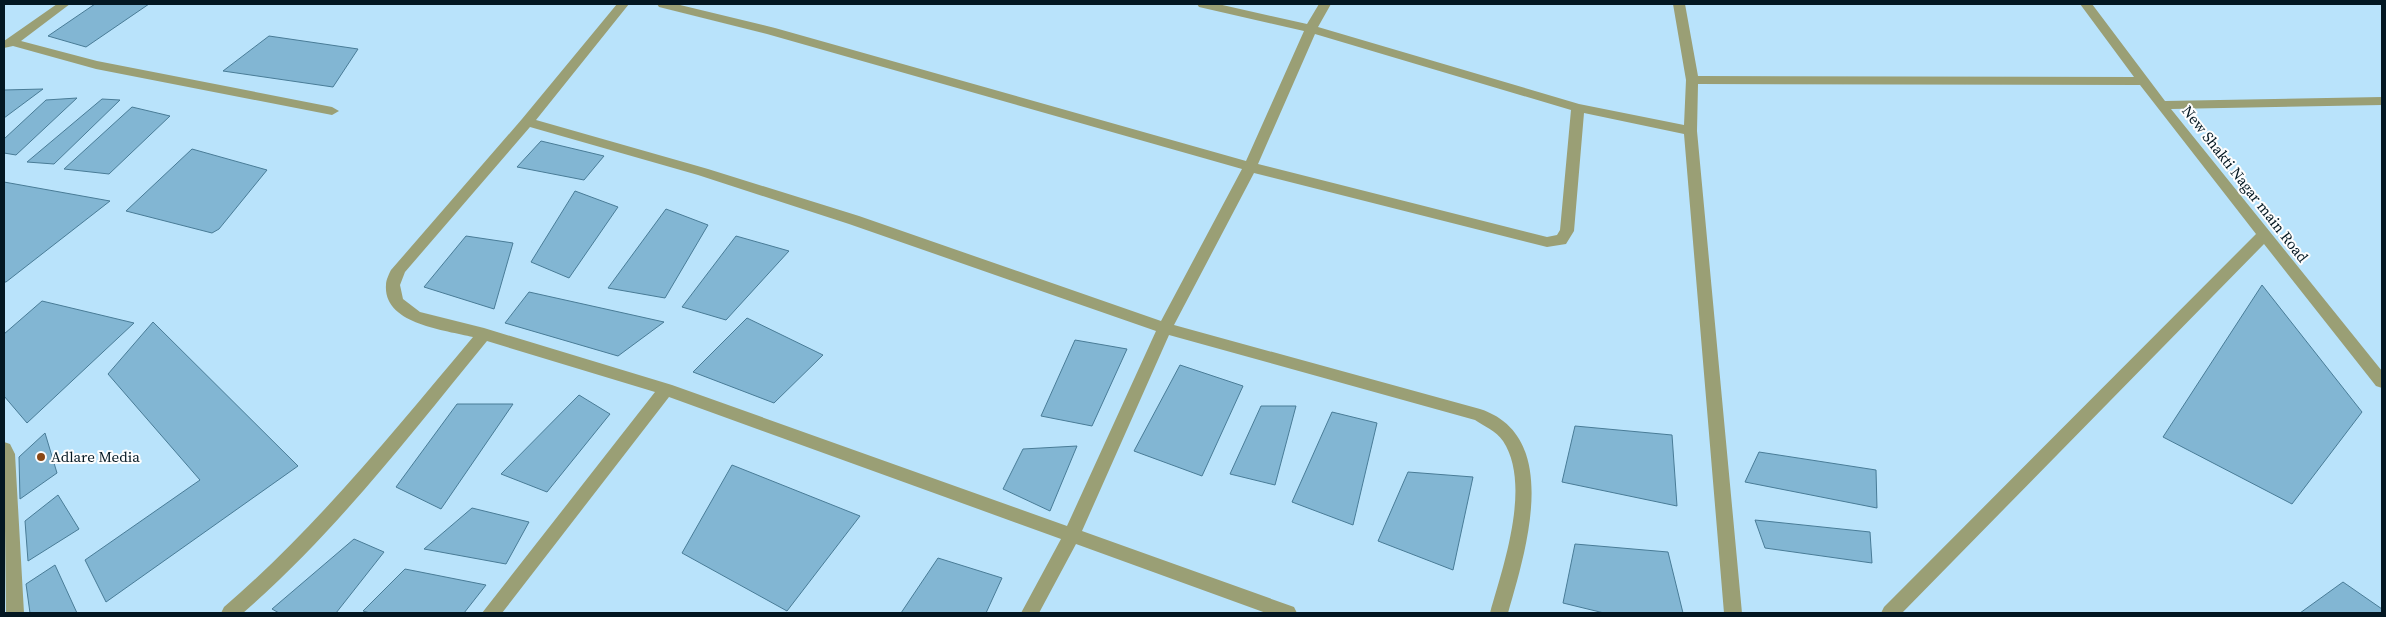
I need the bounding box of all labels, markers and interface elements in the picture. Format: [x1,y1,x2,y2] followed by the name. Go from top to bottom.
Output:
[2177,101,2314,267] street label: New Shakti Nagar main Road
[51,446,140,467] place label: Adlare Media
[35,451,47,463] marker: Adlare Media

